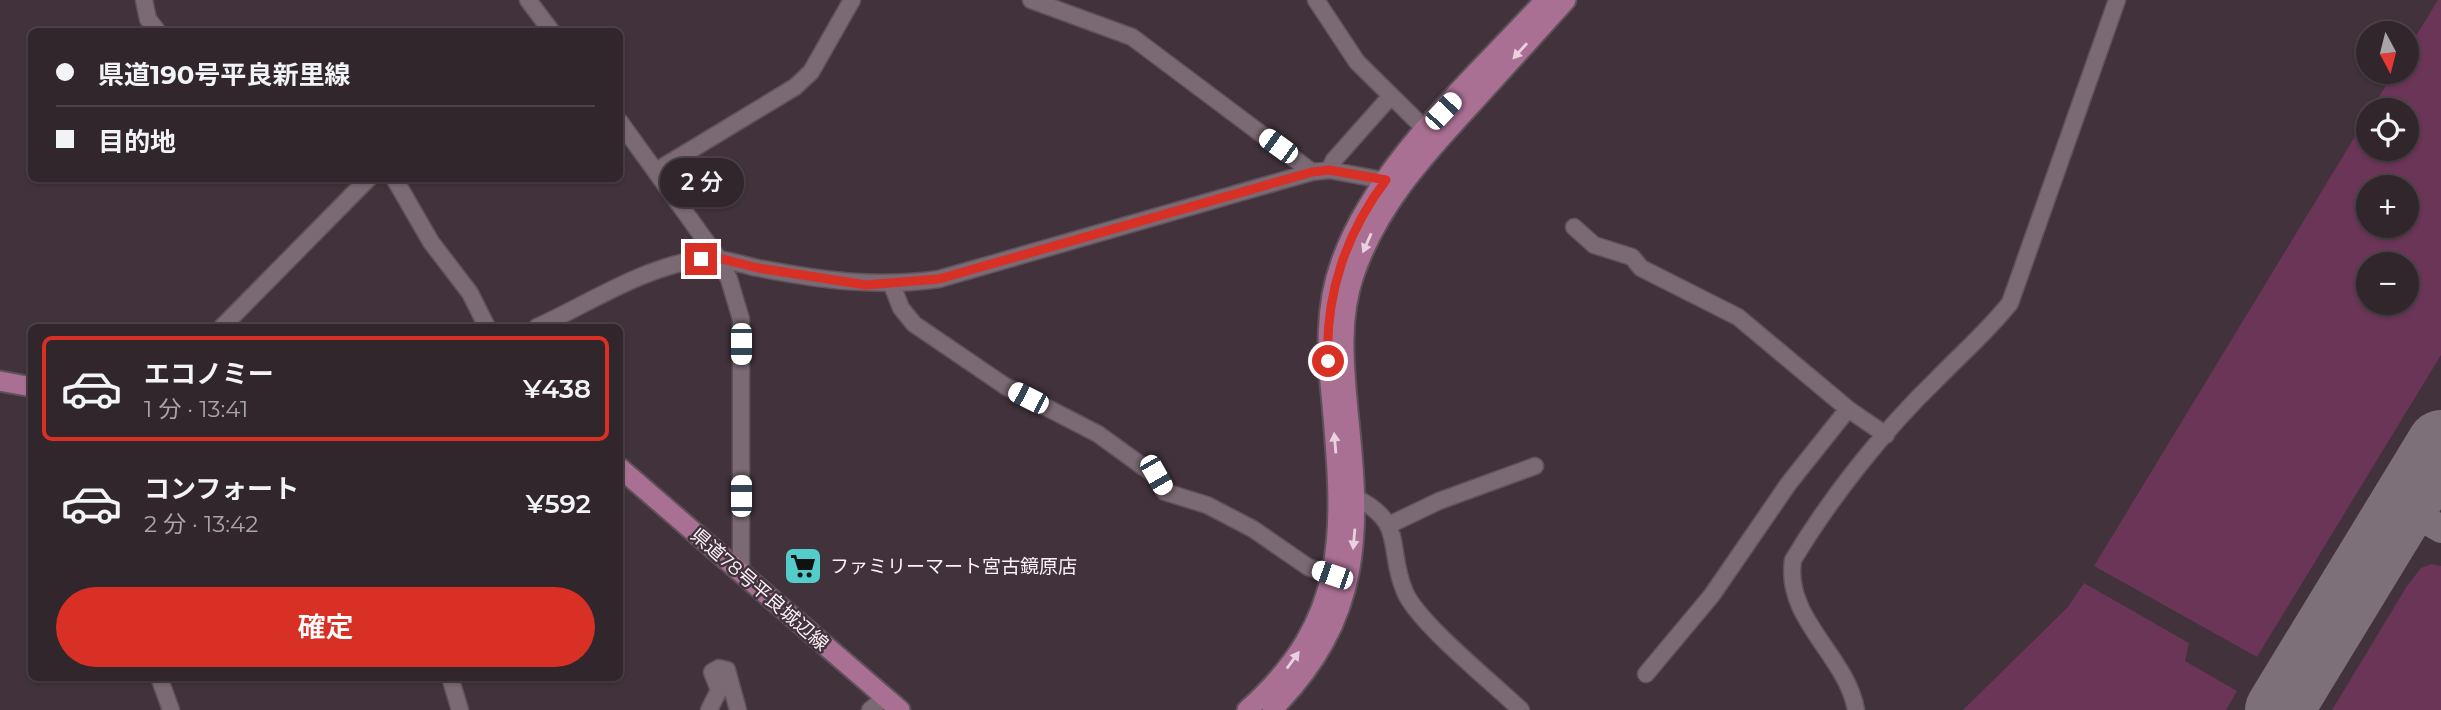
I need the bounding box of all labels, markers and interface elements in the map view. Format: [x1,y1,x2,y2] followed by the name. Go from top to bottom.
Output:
[2356,21,2418,84] north arrow
[2356,21,2419,315] map controls
[1513,42,1529,59] one-way arrow
[98,59,350,91] text: 県道190号平良新里線
[1421,88,1466,134] car
[2356,98,2419,161] button: locate
[1255,125,1302,167] car
[98,126,176,158] text: 目的地
[659,158,743,206] callout: 2 分
[681,168,723,196] text: 2 分
[2356,175,2419,238] button: +
[1361,233,1373,253] one-way arrow
[685,243,717,275] route end
[2356,252,2419,315] button: −
[731,323,752,365] car
[1312,345,1344,377] route start
[60,357,123,420] icon: car
[144,358,274,390] text: エコノミー
[523,373,591,405] text: ¥438
[1005,379,1052,417] car
[144,395,248,423] text: 1 分 · 13:41
[1329,431,1340,453] one-way arrow
[1137,452,1176,498] car
[60,472,123,535] icon: car
[144,473,299,505] text: コンフォート
[731,475,752,517] car
[526,488,591,520] text: ¥592
[144,510,258,538] text: 2 分 · 13:42
[686,523,833,655] street label: 県道78号平良城辺線
[1348,529,1359,551] one-way arrow
[782,545,824,587] supermarket icon: ファミリーマート宮古鏡原店
[830,555,1077,578] place label: ファミリーマート宮古鏡原店
[1309,558,1356,592] car
[56,587,595,667] button: 確定
[1286,651,1300,669] one-way arrow

